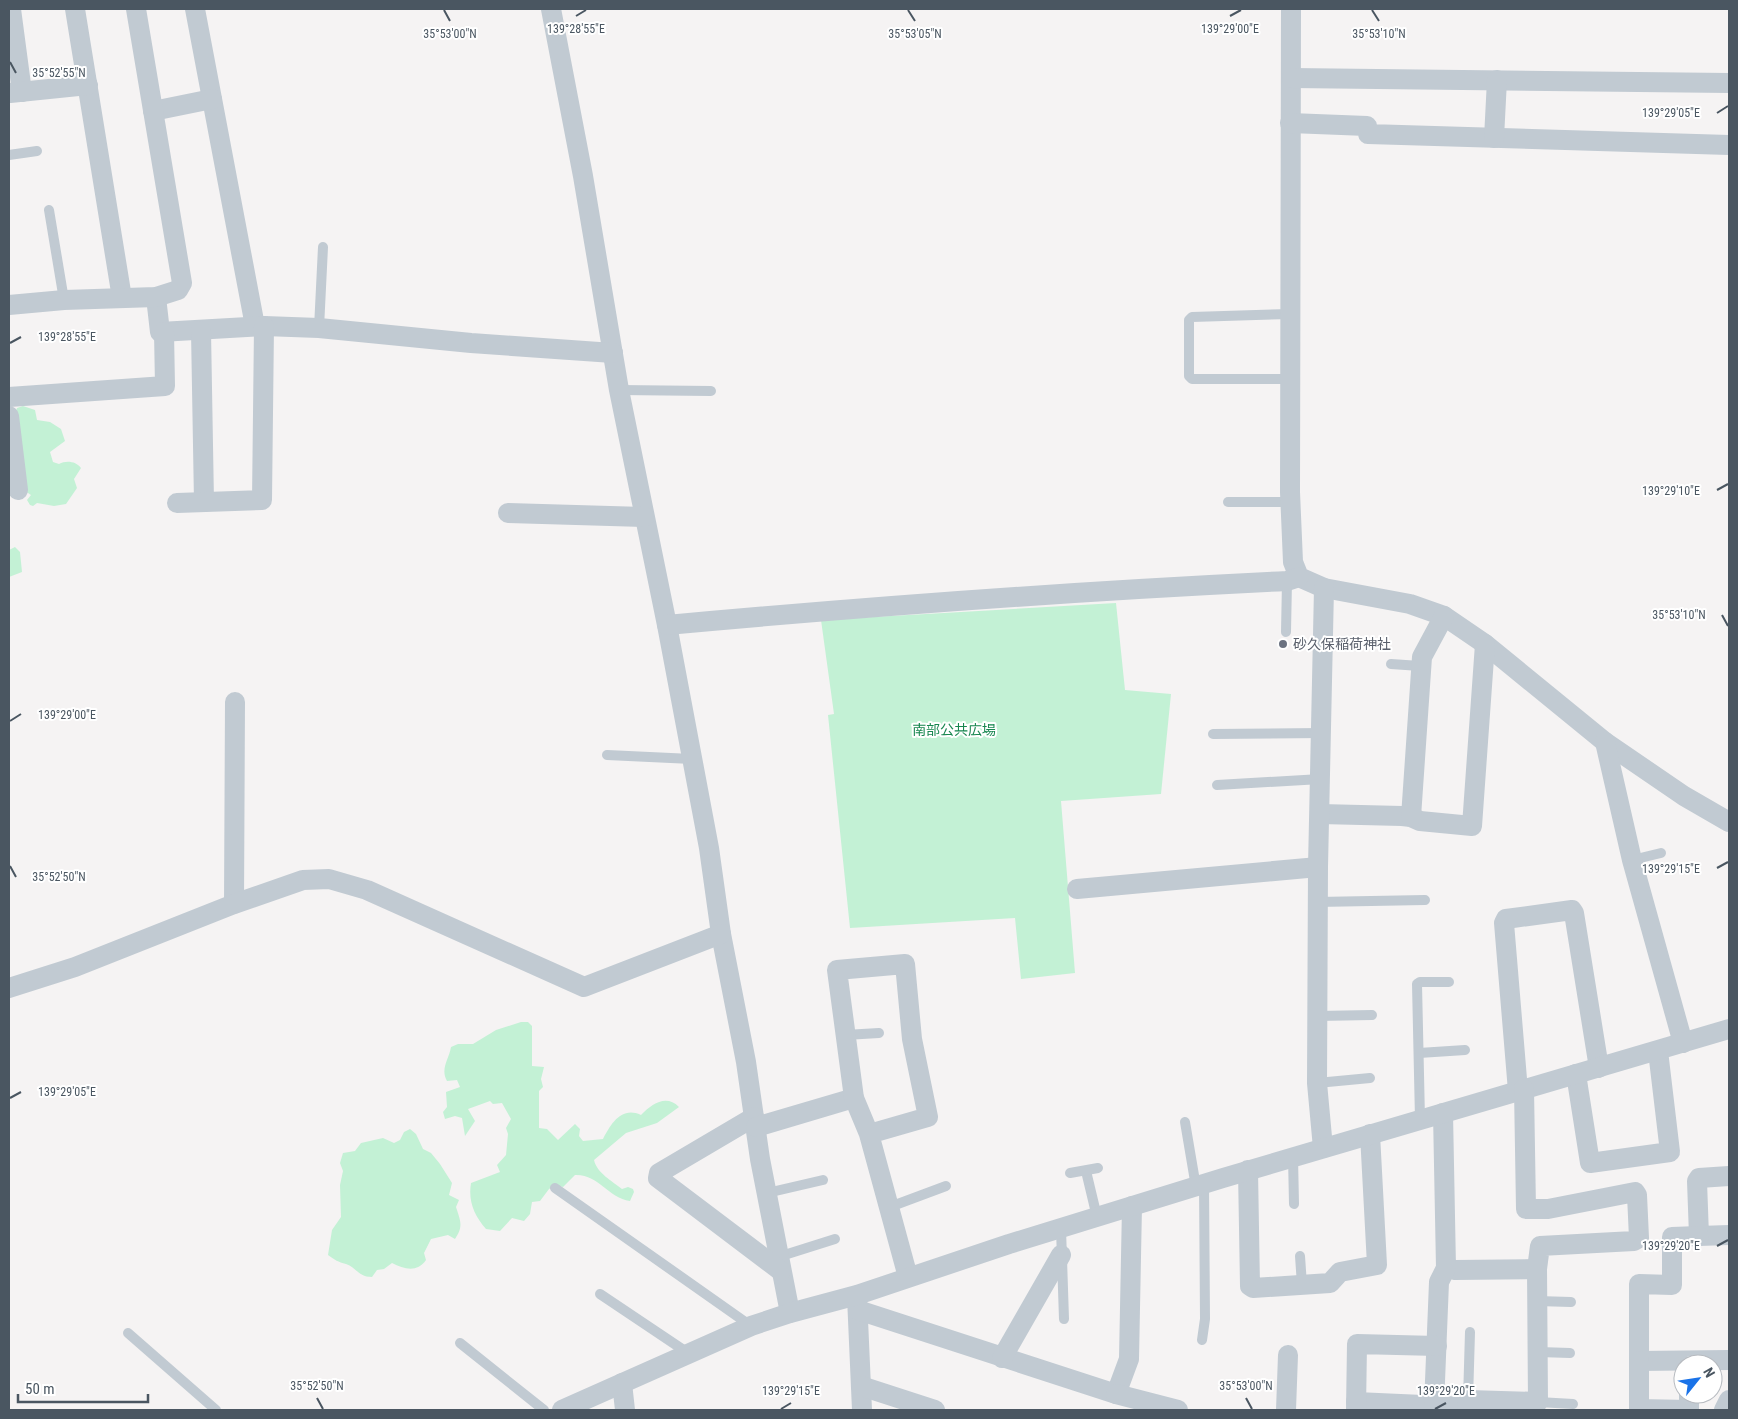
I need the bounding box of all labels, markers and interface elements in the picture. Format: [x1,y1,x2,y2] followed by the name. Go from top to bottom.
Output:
[547,22,605,36] text: 139°28'55"E
[1201,22,1259,36] text: 139°29'00"E
[423,27,477,41] text: 35°53'00"N
[888,27,942,41] text: 35°53'05"N
[1352,27,1406,41] text: 35°53'10"N
[32,66,86,80] text: 35°52'55"N
[1642,106,1700,120] text: 139°29'05"E
[38,330,96,344] text: 139°28'55"E
[1642,484,1700,498] text: 139°29'10"E
[1652,608,1706,622] text: 35°53'10"N
[1293,636,1391,652] place label: 砂久保稲荷神社
[1277,638,1289,650] marker: 砂久保稲荷神社
[38,708,96,722] text: 139°29'00"E
[912,722,996,738] park label: 南部公共広場
[1642,862,1700,876] text: 139°29'15"E
[32,870,86,884] text: 35°52'50"N
[38,1085,96,1099] text: 139°29'05"E
[1642,1239,1700,1253] text: 139°29'20"E
[1673,1354,1723,1404] north arrow
[1700,1365,1718,1380] text: N
[18,1372,148,1404] scale bar
[290,1379,344,1393] text: 35°52'50"N
[1219,1379,1273,1393] text: 35°53'00"N
[25,1380,55,1398] text: 50 m
[762,1384,820,1398] text: 139°29'15"E
[1417,1384,1475,1398] text: 139°29'20"E

